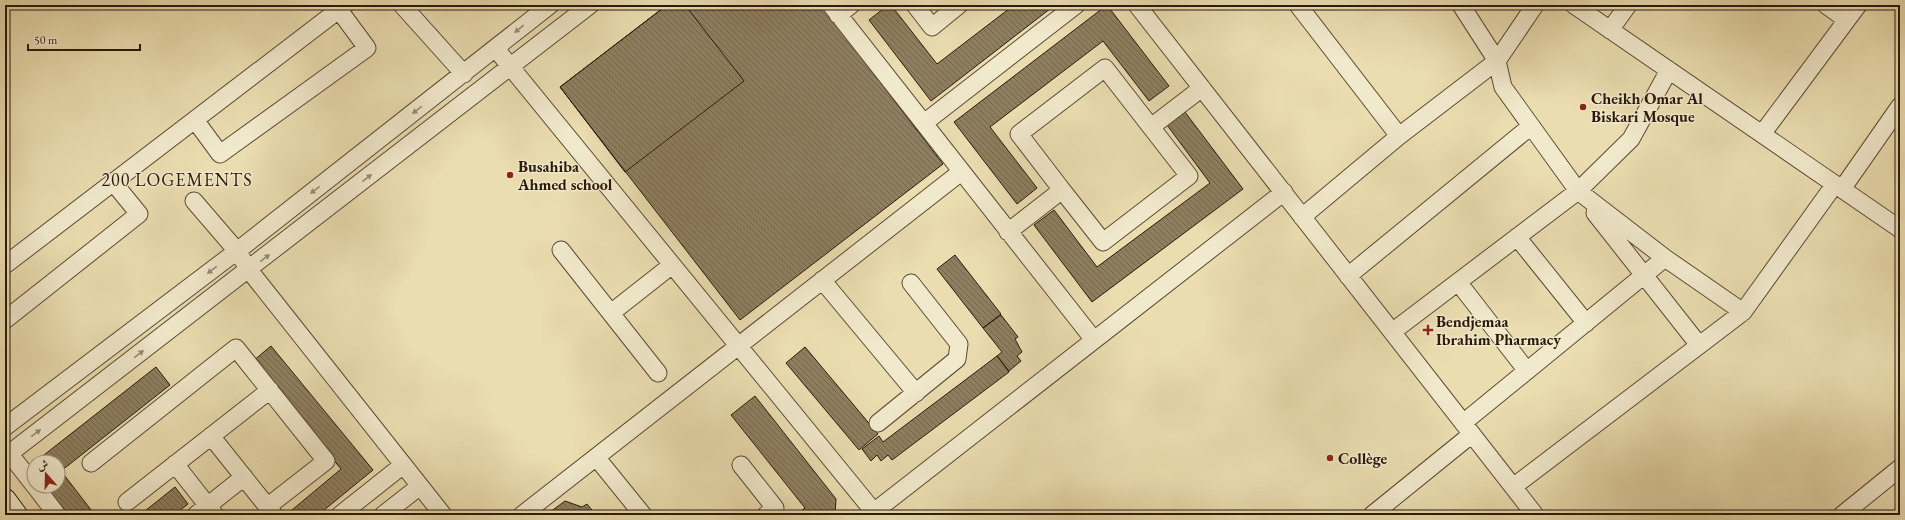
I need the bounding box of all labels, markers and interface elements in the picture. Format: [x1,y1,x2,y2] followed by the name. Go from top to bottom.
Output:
[514,25,525,34] one-way arrow
[28,26,140,52] scale bar
[34,32,58,48] text: 50 m
[1591,88,1703,127] place label: Cheikh Omar Al Biskari Mosque
[1578,102,1588,112] marker: Cheikh Omar Al Biskari Mosque
[412,106,423,114] one-way arrow
[517,156,613,195] place label: Busahiba Ahmed school
[101,168,253,191] district label: 200 LOGEMENTS
[505,170,515,180] marker: Busahiba Ahmed school
[362,174,373,182] one-way arrow
[310,186,321,195] one-way arrow
[259,253,270,262] one-way arrow
[207,266,218,274] one-way arrow
[1436,311,1561,350] place label: Bendjemaa Ibrahim Pharmacy
[1423,325,1433,335] marker: Bendjemaa Ibrahim Pharmacy
[134,350,145,358] one-way arrow
[30,429,41,437] one-way arrow
[1338,448,1388,469] place label: Collège
[1325,453,1335,463] marker: Collège
[26,454,66,494] north arrow
[35,456,50,473] text: ش

